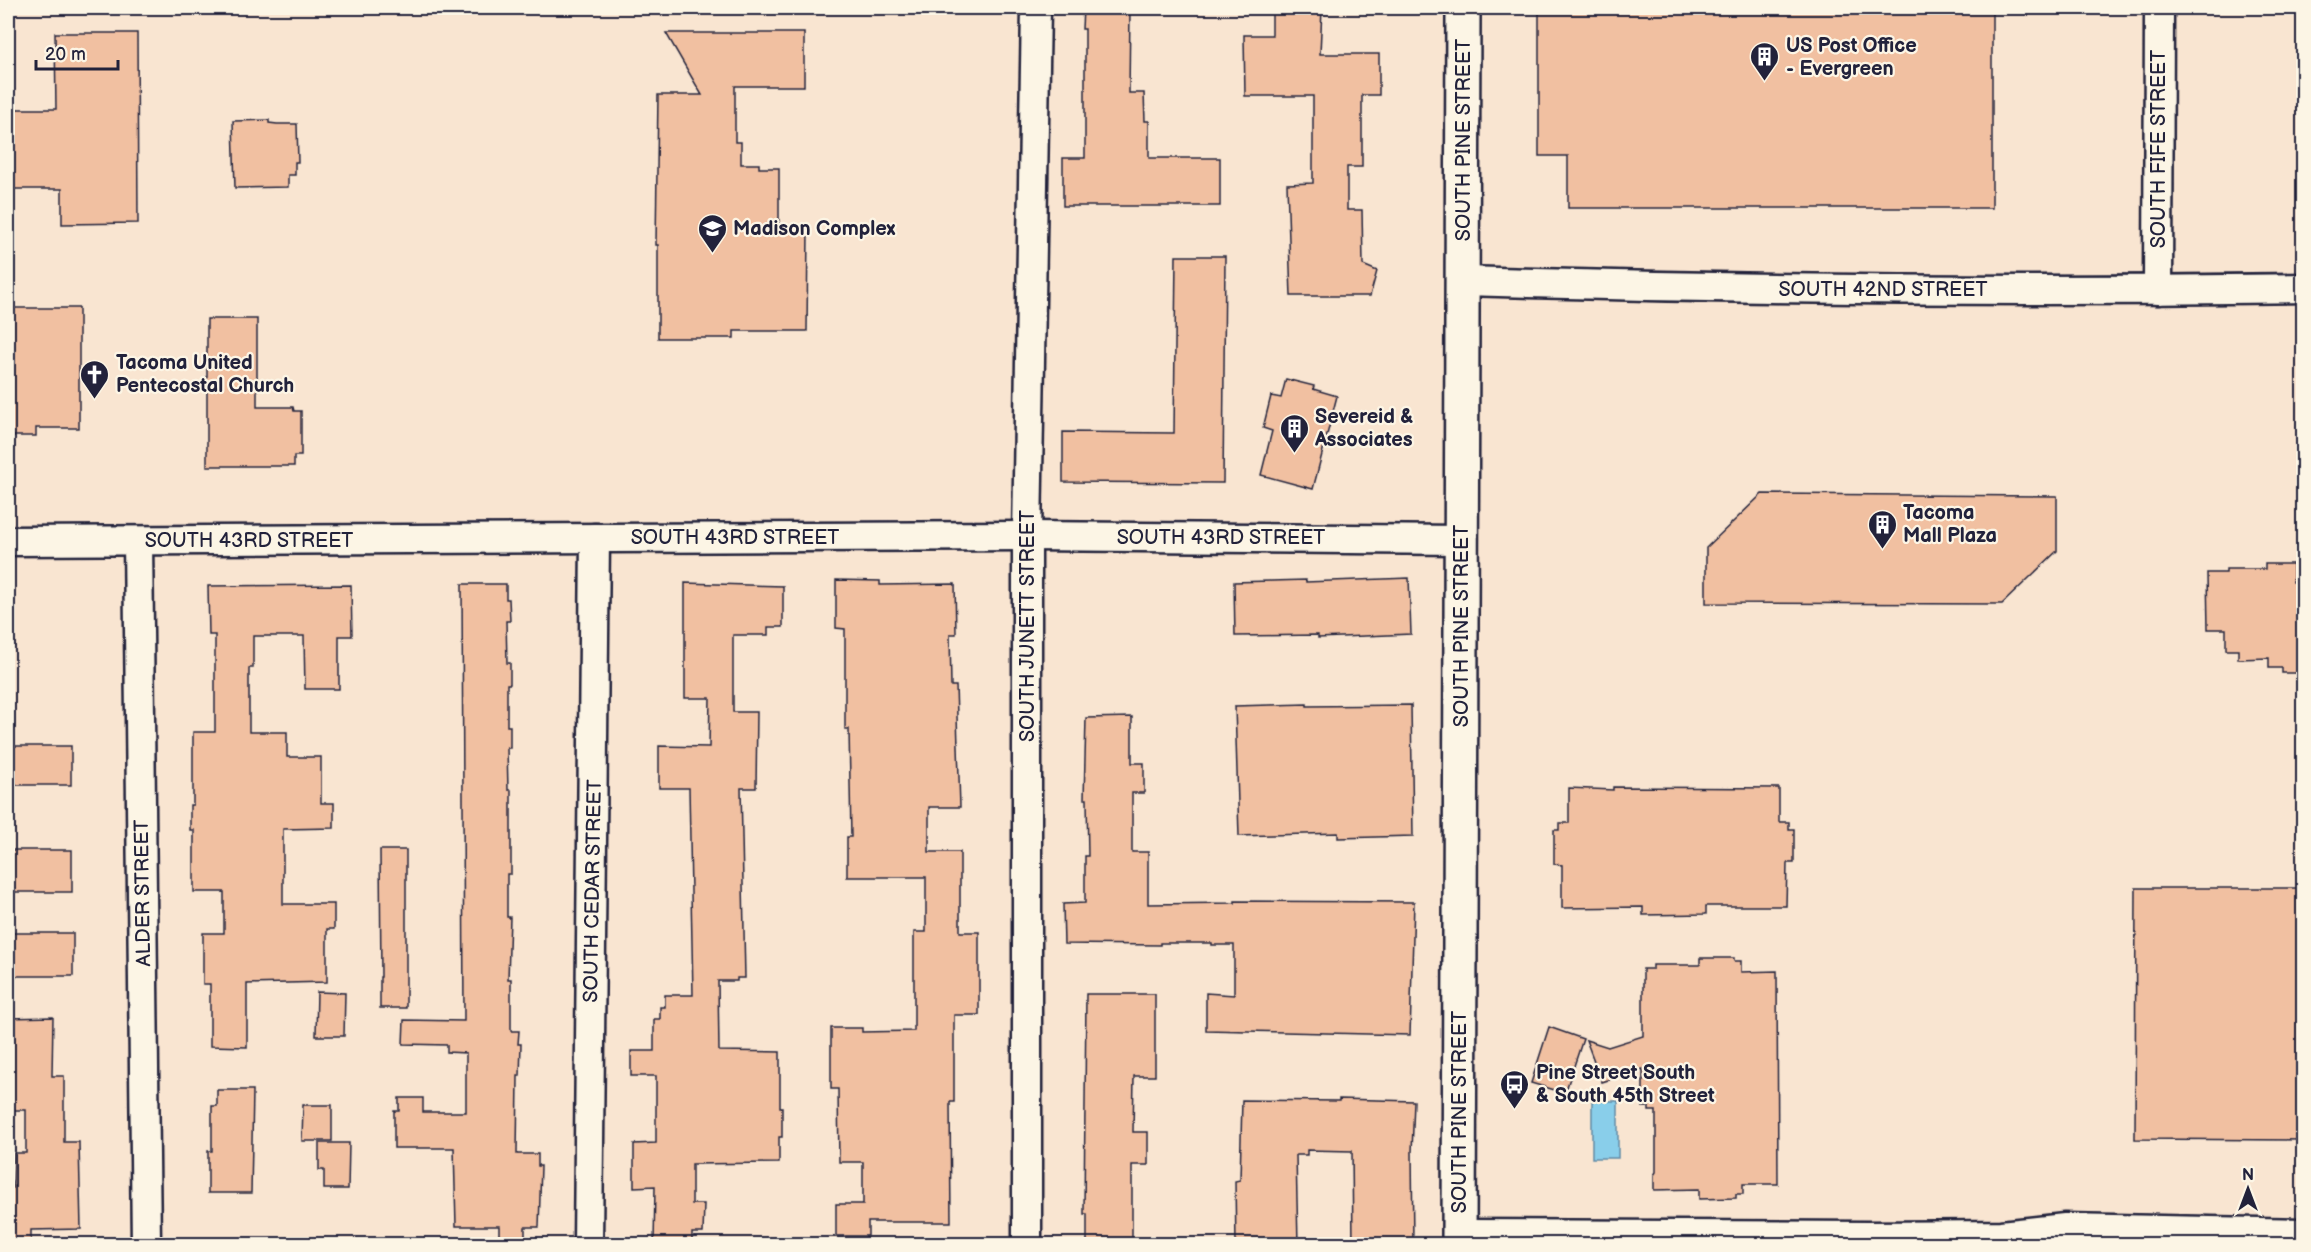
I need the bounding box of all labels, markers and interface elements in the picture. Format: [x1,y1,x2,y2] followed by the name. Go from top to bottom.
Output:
[36,33,118,71] scale bar
[1786,34,1917,81] place label: US Post Office - Evergreen
[1452,39,1476,241] street label: SOUTH PINE STREET
[1749,40,1781,82] building icon: US Post Office - Evergreen
[45,44,86,65] text: 20 m
[2147,50,2171,248] street label: SOUTH FIFE STREET
[696,212,728,254] school or university icon: Madison Complex
[733,217,896,241] place label: Madison Complex
[1779,278,1988,302] street label: SOUTH 42ND STREET
[116,351,294,398] place label: Tacoma United Pentecostal Church
[79,358,111,400] church icon: Tacoma United Pentecostal Church
[1314,405,1414,452] place label: Severeid & Associates
[1278,412,1310,454] building icon: Severeid & Associates
[1903,501,1997,548] place label: Tacoma Mall Plaza
[1866,508,1898,550] building icon: Tacoma Mall Plaza
[1016,510,1040,742] street label: SOUTH JUNETT STREET
[1450,525,1474,727] street label: SOUTH PINE STREET
[631,526,839,550] street label: SOUTH 43RD STREET
[1117,526,1325,550] street label: SOUTH 43RD STREET
[145,529,353,553] street label: SOUTH 43RD STREET
[579,779,607,1003] street label: SOUTH CEDAR STREET
[130,819,156,967] street label: ALDER STREET
[1448,1011,1472,1213] street label: SOUTH PINE STREET
[1536,1061,1715,1108] place label: Pine Street South & South 45th Street
[1499,1068,1531,1110] bus stop icon: Pine Street South & South 45th Street
[2218,1159,2278,1219] north arrow
[2242,1166,2254,1185] text: N

